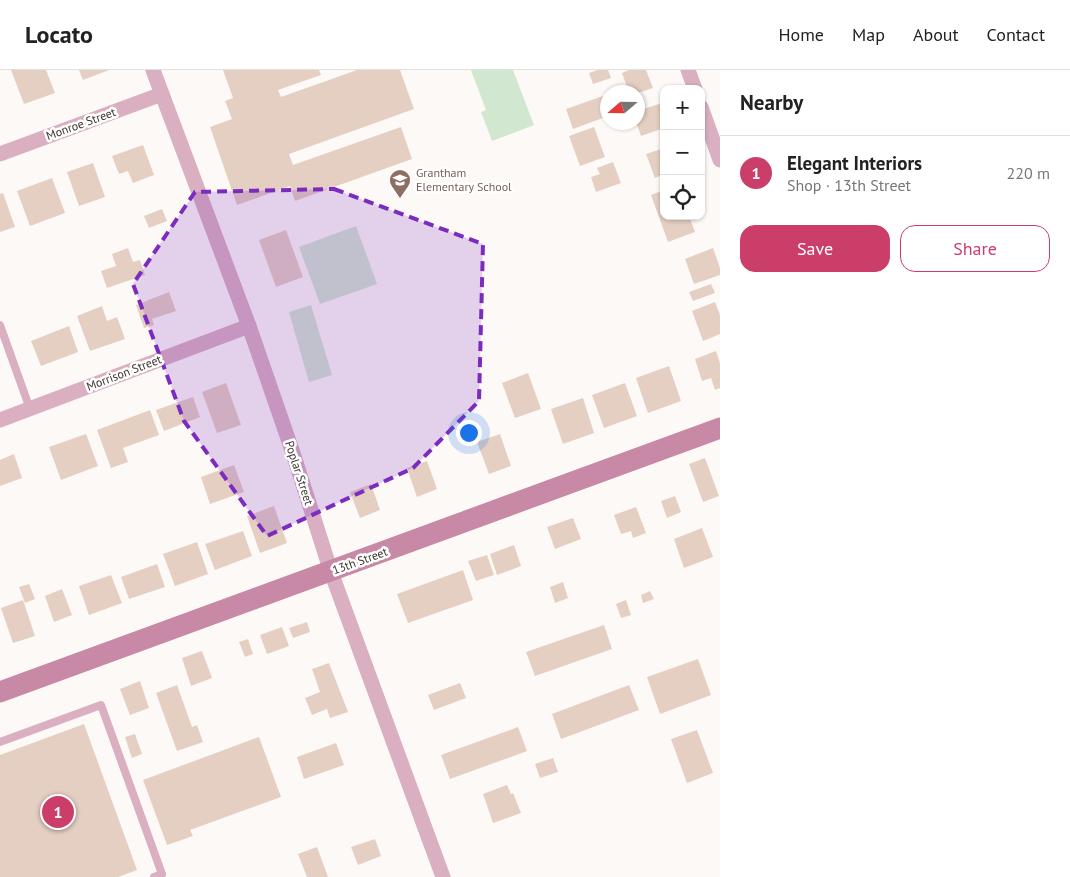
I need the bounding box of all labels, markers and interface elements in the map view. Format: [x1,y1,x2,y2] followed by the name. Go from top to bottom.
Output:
[25,19,93,50] text: Locato
[778,23,824,46] text: Home
[852,23,885,46] text: Map
[913,23,959,46] text: About
[987,23,1045,46] text: Contact
[600,85,645,130] north arrow
[660,85,705,220] map controls
[660,85,705,130] button: +
[740,89,803,116] text: Nearby
[44,104,118,143] street label: Monroe Street
[660,130,705,175] button: −
[787,151,922,175] text: Elegant Interiors
[751,163,761,183] text: 1
[1007,163,1050,183] text: 220 m
[416,165,512,194] place label: Grantham Elementary School
[388,168,412,199] school or university icon: Grantham Elementary School
[660,175,705,220] button: locate
[787,175,911,195] text: Shop · 13th Street
[740,225,890,272] button: Save
[900,225,1050,272] button: Share
[84,351,163,394] street label: Morrison Street
[456,420,482,446] your location
[282,439,317,507] street label: Poplar Street
[330,544,389,577] street label: 13th Street
[42,793,74,831] pin: 1

